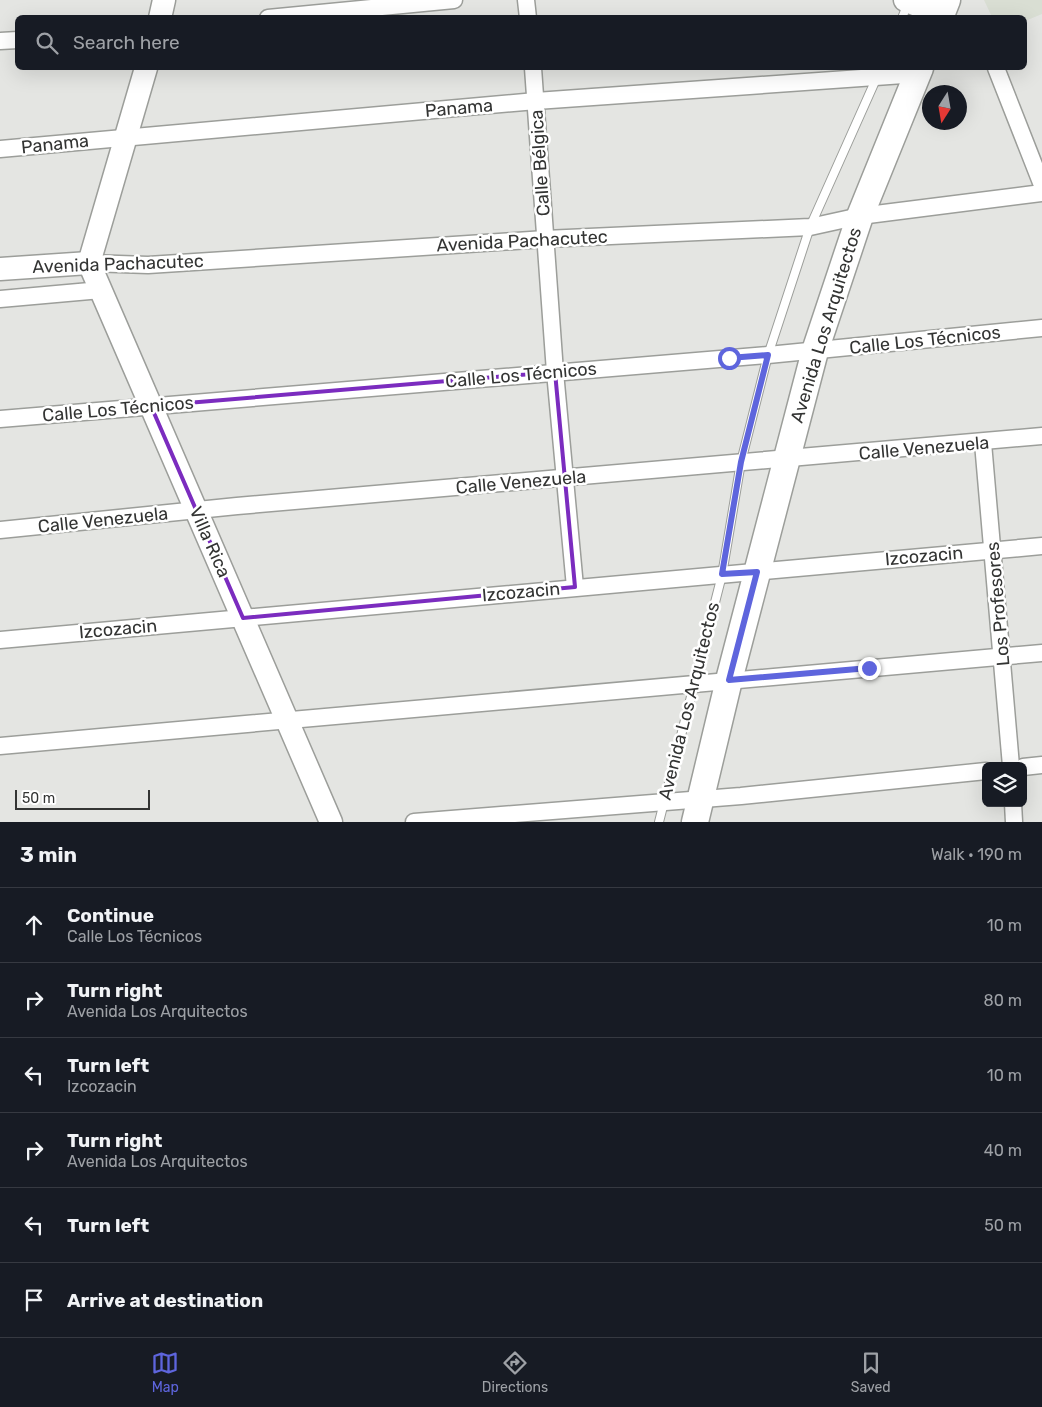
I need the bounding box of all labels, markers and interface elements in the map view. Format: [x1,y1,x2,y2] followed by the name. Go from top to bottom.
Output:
[15,15,1027,70] search box
[33,29,61,57] icon: search
[73,31,180,54] text: Search here
[922,85,967,130] north arrow
[424,94,494,122] street label: Panama
[525,109,555,217] street label: Calle Bélgica
[20,130,90,158] street label: Panama
[786,225,866,425] street label: Avenida Los Arquitectos
[436,226,608,256] street label: Avenida Pachacutec
[32,250,204,278] street label: Avenida Pachacutec
[848,321,1002,359] street label: Calle Los Técnicos
[718,347,741,370] route start
[444,357,598,393] street label: Calle Los Técnicos
[41,391,195,427] street label: Calle Los Técnicos
[858,431,990,465] street label: Calle Venezuela
[455,465,587,499] street label: Calle Venezuela
[37,502,169,538] street label: Calle Venezuela
[185,503,235,581] street label: Villa Rica
[982,541,1014,667] street label: Los Profesores
[884,542,964,570] street label: Izcozacin
[481,578,561,606] street label: Izcozacin
[654,600,724,802] street label: Avenida Los Arquitectos
[78,615,158,643] street label: Izcozacin
[858,657,881,680] route end
[982,762,1027,807] map controls
[982,762,1027,807] button: layers
[15,787,150,810] scale bar
[22,790,55,807] text: 50 m
[20,842,77,867] text: 3 min
[931,845,1022,864] text: Walk · 190 m
[67,904,154,927] text: Continue
[20,911,48,939] icon: ahead
[987,916,1022,935] text: 10 m
[67,927,202,946] text: Calle Los Técnicos
[67,979,162,1002] text: Turn right
[20,986,48,1014] icon: right
[984,991,1022,1010] text: 80 m
[67,1002,248,1021] text: Avenida Los Arquitectos
[67,1054,149,1077] text: Turn left
[20,1061,48,1089] icon: left
[987,1066,1022,1085] text: 10 m
[67,1077,137,1096] text: Izcozacin
[67,1129,162,1152] text: Turn right
[20,1136,48,1164] icon: right
[984,1141,1022,1160] text: 40 m
[67,1152,248,1171] text: Avenida Los Arquitectos
[20,1211,48,1239] icon: left
[67,1214,149,1237] text: Turn left
[984,1216,1022,1235] text: 50 m
[20,1286,48,1314] icon: arrive
[67,1289,263,1312] text: Arrive at destination
[151,1349,179,1396] tab: Map
[482,1349,548,1396] tab: Directions
[851,1349,891,1396] tab: Saved

